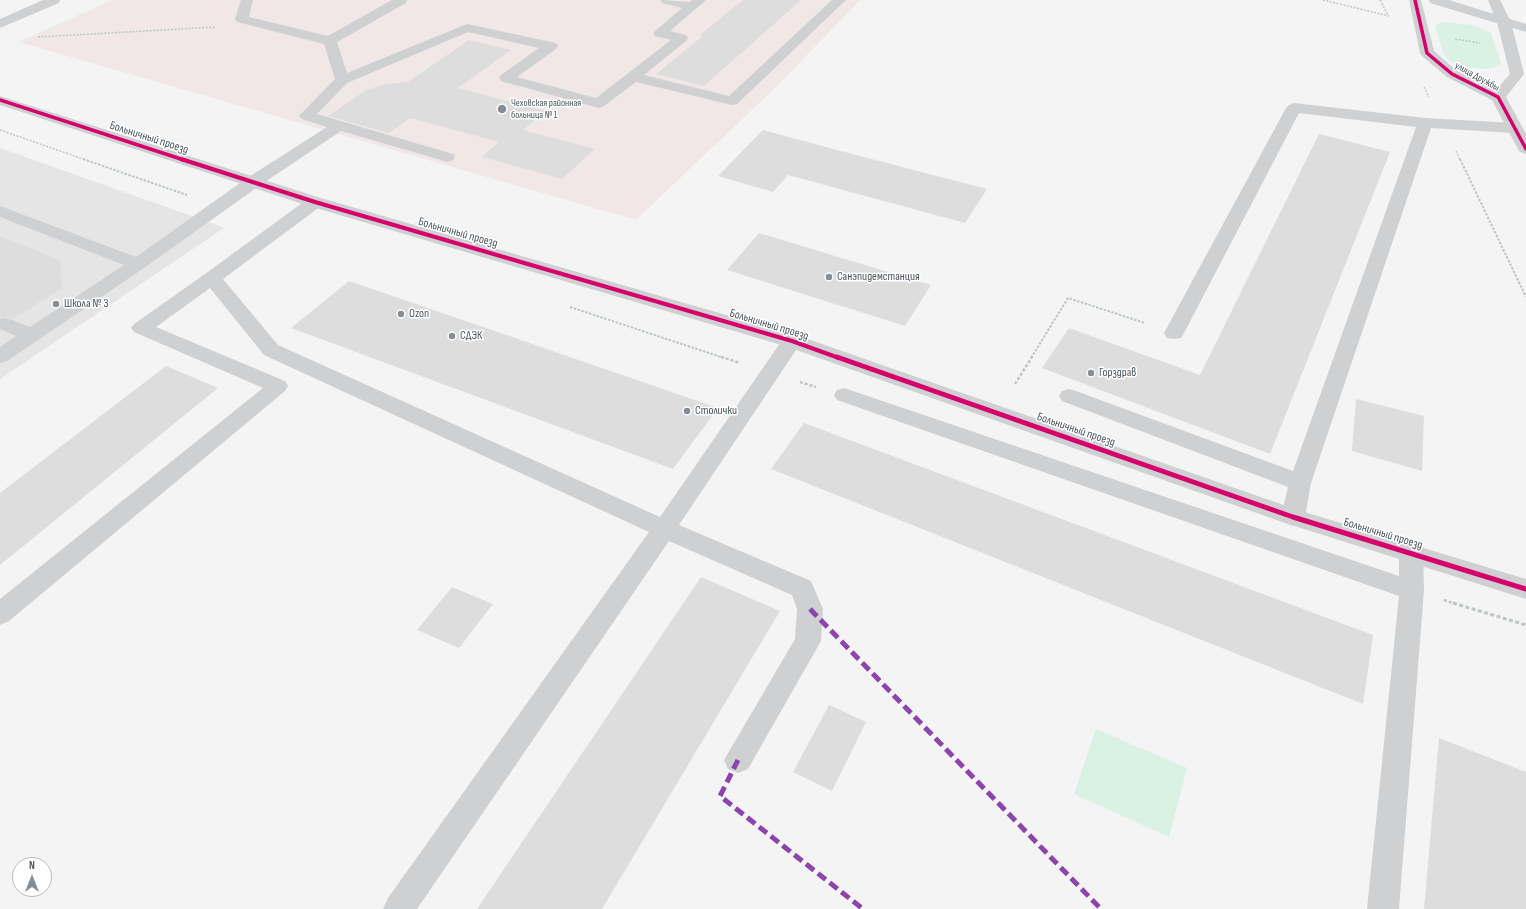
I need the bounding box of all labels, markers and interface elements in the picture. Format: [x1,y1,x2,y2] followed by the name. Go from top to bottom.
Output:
[1453,60,1501,94] street label: улица Дружбы
[511,97,581,120] place label: Чеховская районная больница № 1
[496,103,508,115] marker: Чеховская районная больница № 1
[108,118,190,158] street label: Больничный проезд
[417,215,499,251] street label: Больничный проезд
[837,270,920,284] place label: Санэпидемстанция
[824,272,834,282] marker: Санэпидемстанция
[64,297,108,311] place label: Школа № 3
[51,299,61,309] marker: Школа № 3
[728,306,810,344] street label: Больничный проезд
[409,307,429,321] place label: Ozon
[396,309,406,319] marker: Ozon
[460,329,482,343] place label: СДЭК
[447,331,457,341] marker: СДЭК
[1099,366,1136,380] place label: Горздрав
[1086,368,1096,378] marker: Горздрав
[695,404,737,418] place label: Столички
[682,406,692,416] marker: Столички
[1035,410,1117,450] street label: Больничный проезд
[1342,515,1424,553] street label: Больничный проезд
[12,857,52,897] north arrow
[29,859,35,872] text: N

